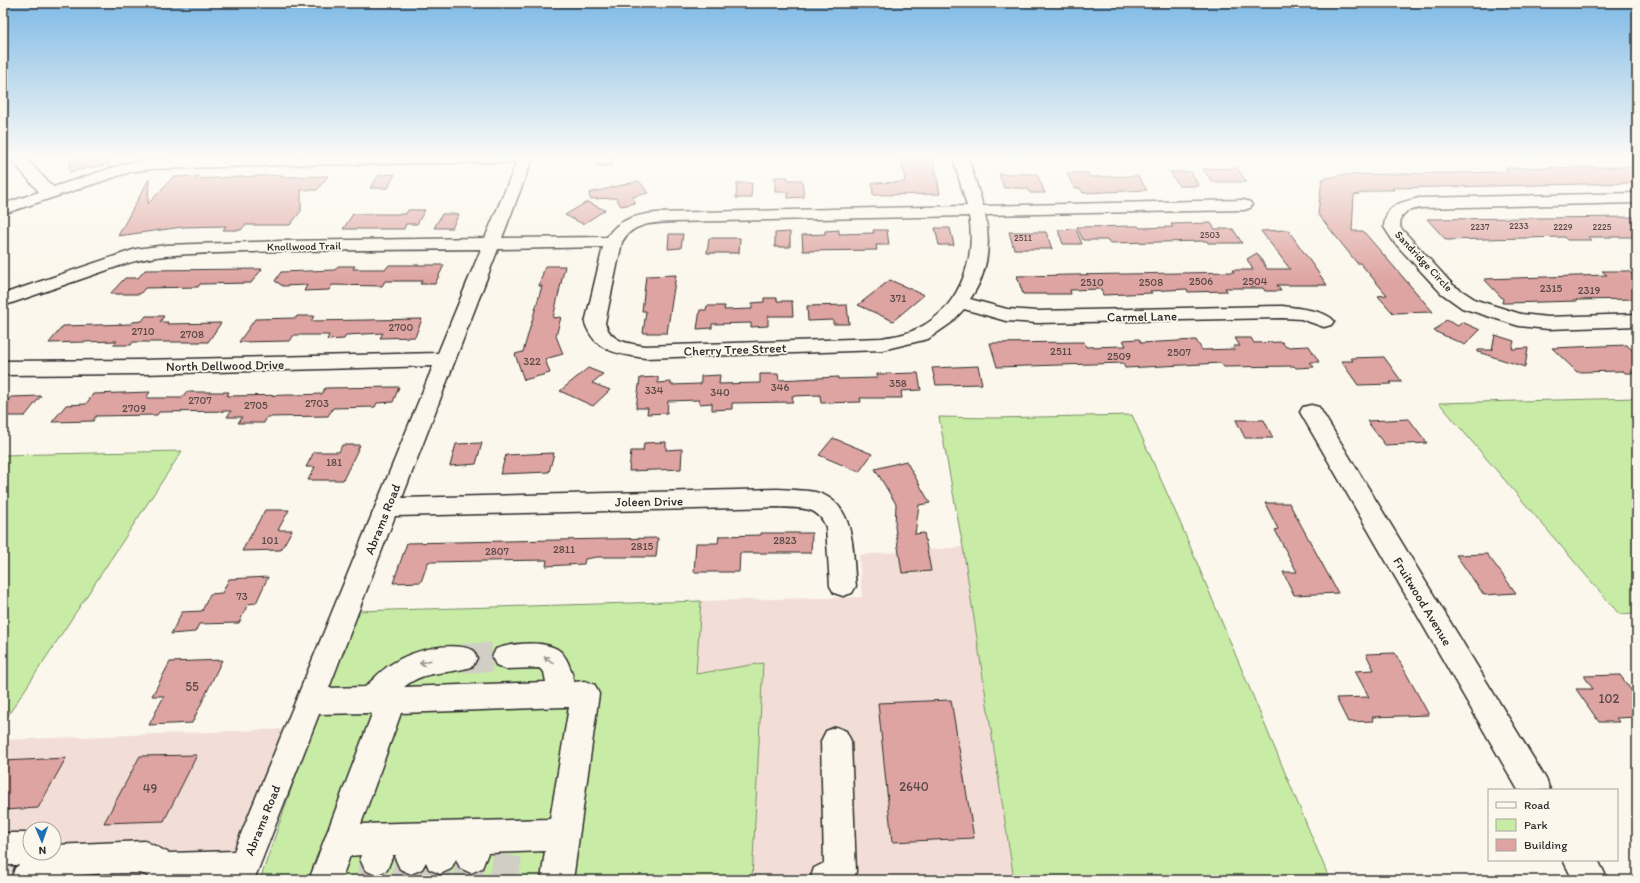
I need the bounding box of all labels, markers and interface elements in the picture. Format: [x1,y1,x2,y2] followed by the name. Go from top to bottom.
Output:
[1509,220,1529,231] house number: 2233
[1471,221,1490,232] house number: 2237
[1554,221,1573,232] house number: 2229
[1593,221,1612,232] house number: 2225
[1392,228,1455,294] street label: Sandridge Circle
[1200,229,1220,240] house number: 2503
[1014,232,1032,243] house number: 2511
[267,239,341,254] street label: Knollwood Trail
[1189,275,1213,288] house number: 2506
[1243,275,1268,288] house number: 2504
[1080,276,1104,289] house number: 2510
[1139,276,1163,289] house number: 2508
[1540,282,1563,295] house number: 2315
[1578,284,1601,297] house number: 2319
[890,292,906,305] house number: 371
[1107,308,1177,325] street label: Carmel Lane
[389,321,414,334] house number: 2700
[131,325,155,338] house number: 2710
[180,328,204,341] house number: 2708
[683,340,787,359] street label: Cherry Tree Street
[1050,345,1072,358] house number: 2511
[1167,346,1191,359] house number: 2507
[1107,350,1131,363] house number: 2509
[523,355,541,368] house number: 322
[166,357,284,374] street label: North Dellwood Drive
[889,377,907,390] house number: 358
[771,381,789,394] house number: 346
[645,384,664,397] house number: 334
[710,386,730,399] house number: 340
[188,394,212,407] house number: 2707
[305,397,329,410] house number: 2703
[244,399,268,412] house number: 2705
[122,402,146,415] house number: 2709
[326,456,342,469] house number: 181
[362,482,403,557] street label: Abrams Road
[615,493,683,510] street label: Joleen Drive
[262,534,278,547] house number: 101
[773,534,797,547] house number: 2823
[631,540,654,553] house number: 2815
[553,543,575,556] house number: 2811
[485,545,510,558] house number: 2807
[1390,554,1455,648] street label: Fruitwood Avenue
[236,590,248,603] house number: 73
[544,656,555,665] one-way arrow
[418,659,431,666] one-way arrow
[185,679,199,694] house number: 55
[1599,691,1620,706] house number: 102
[899,779,929,794] house number: 2640
[143,781,158,796] house number: 49
[242,783,283,858] street label: Abrams Road
[1488,789,1618,861] legend
[1524,798,1550,812] text: Road
[1524,818,1548,832] text: Park
[22,821,62,861] north arrow
[1524,838,1568,852] text: Building
[38,844,46,857] text: N

